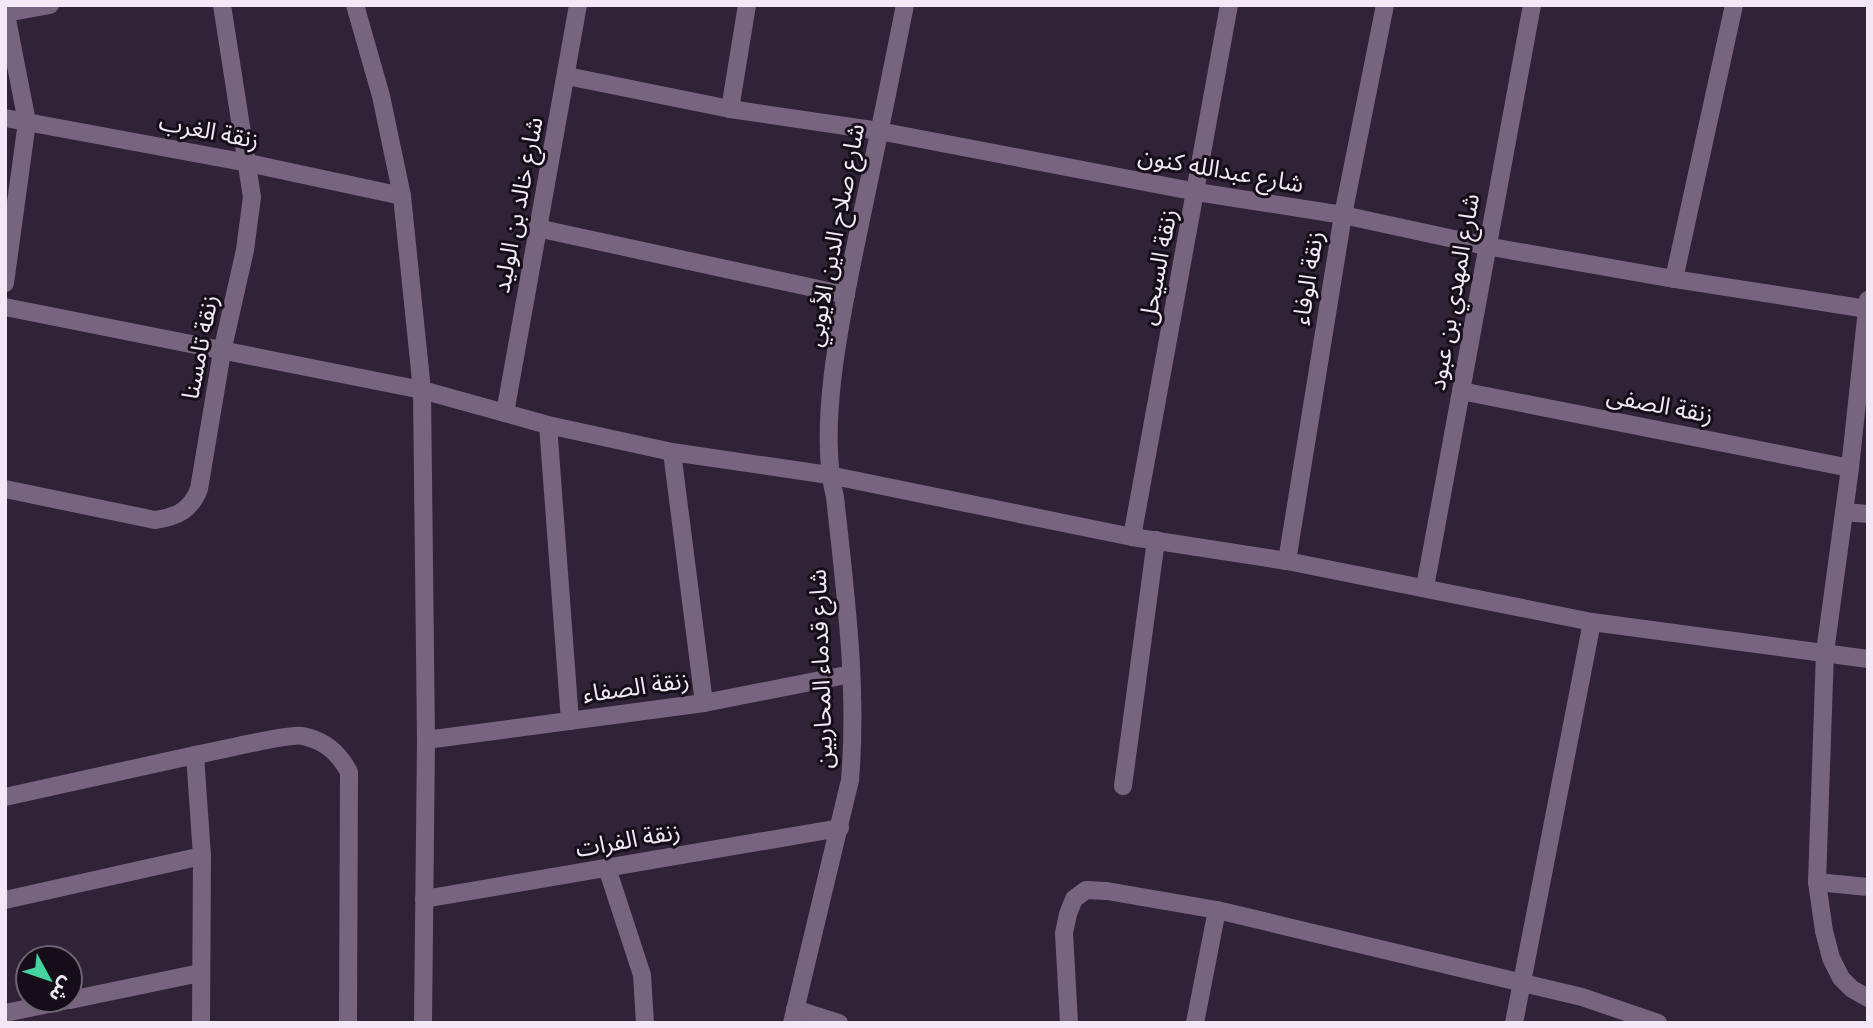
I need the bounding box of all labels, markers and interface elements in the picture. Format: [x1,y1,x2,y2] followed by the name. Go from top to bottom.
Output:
[157,108,261,154] street label: زنقة الغرب
[487,115,552,296] street label: شارع خالد بن الوليد
[800,121,875,350] street label: شارع صلاح الدين الأيوبي
[1136,142,1306,201] street label: شارع عبدالله كنون
[1423,191,1490,393] street label: شارع المهدي بن عبود
[1133,207,1183,327] street label: زنقة السيحل
[1287,229,1329,327] street label: زنقة الوفاء
[176,292,224,402] street label: زنقة تامسنا
[1604,381,1716,429] street label: زنقة الصفى
[804,569,841,769] street label: شارع قدماء المحاربين
[581,666,691,708] street label: زنقة الصفاء
[573,817,683,863] street label: زنقة الفرات
[14,944,84,1014] north arrow
[45,973,79,1007] text: ش

